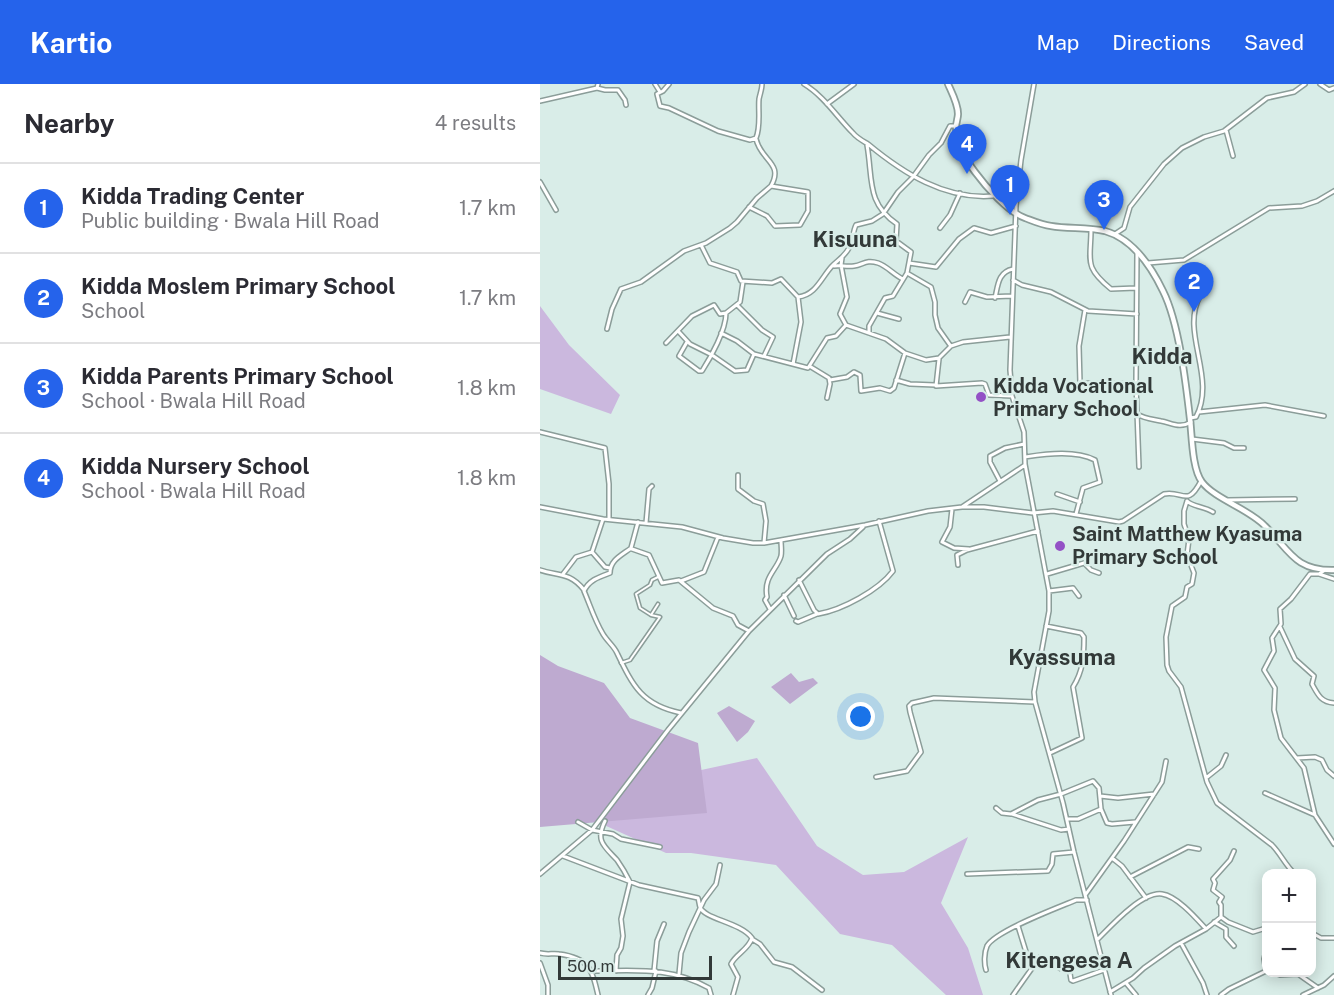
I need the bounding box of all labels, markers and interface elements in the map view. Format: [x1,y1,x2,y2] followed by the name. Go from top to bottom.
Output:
[30,26,112,59] text: Kartio
[1037,30,1079,55] text: Map
[1112,30,1211,55] text: Directions
[1244,30,1304,55] text: Saved
[24,108,114,139] text: Nearby
[435,111,516,135] text: 4 results
[948,124,986,174] pin: 4
[990,166,1030,215] pin: 1
[1084,180,1124,230] pin: 3
[81,183,304,209] text: Kidda Trading Center
[39,196,48,220] text: 1
[459,196,516,220] text: 1.7 km
[81,209,380,233] text: Public building · Bwala Hill Road
[813,226,897,252] district label: Kisuuna
[1174,262,1214,312] pin: 2
[81,273,396,299] text: Kidda Moslem Primary School
[37,286,50,310] text: 2
[459,286,516,310] text: 1.7 km
[81,299,145,323] text: School
[1132,343,1192,369] district label: Kidda
[81,363,394,389] text: Kidda Parents Primary School
[993,374,1154,421] place label: Kidda Vocational Primary School
[37,376,50,400] text: 3
[457,376,516,400] text: 1.8 km
[81,389,306,413] text: School · Bwala Hill Road
[974,390,988,404] marker: Kidda Vocational Primary School
[81,453,310,479] text: Kidda Nursery School
[37,466,50,490] text: 4
[457,466,516,490] text: 1.8 km
[81,479,306,503] text: School · Bwala Hill Road
[1072,522,1302,569] place label: Saint Matthew Kyasuma Primary School
[1053,539,1067,553] marker: Saint Matthew Kyasuma Primary School
[1008,644,1116,670] district label: Kyassuma
[846,702,875,731] your location
[1262,869,1316,977] map controls
[1262,869,1316,923] button: +
[1262,923,1316,977] button: −
[1005,947,1133,973] district label: Kitengesa A
[558,953,712,980] scale bar
[567,957,614,976] text: 500 m

